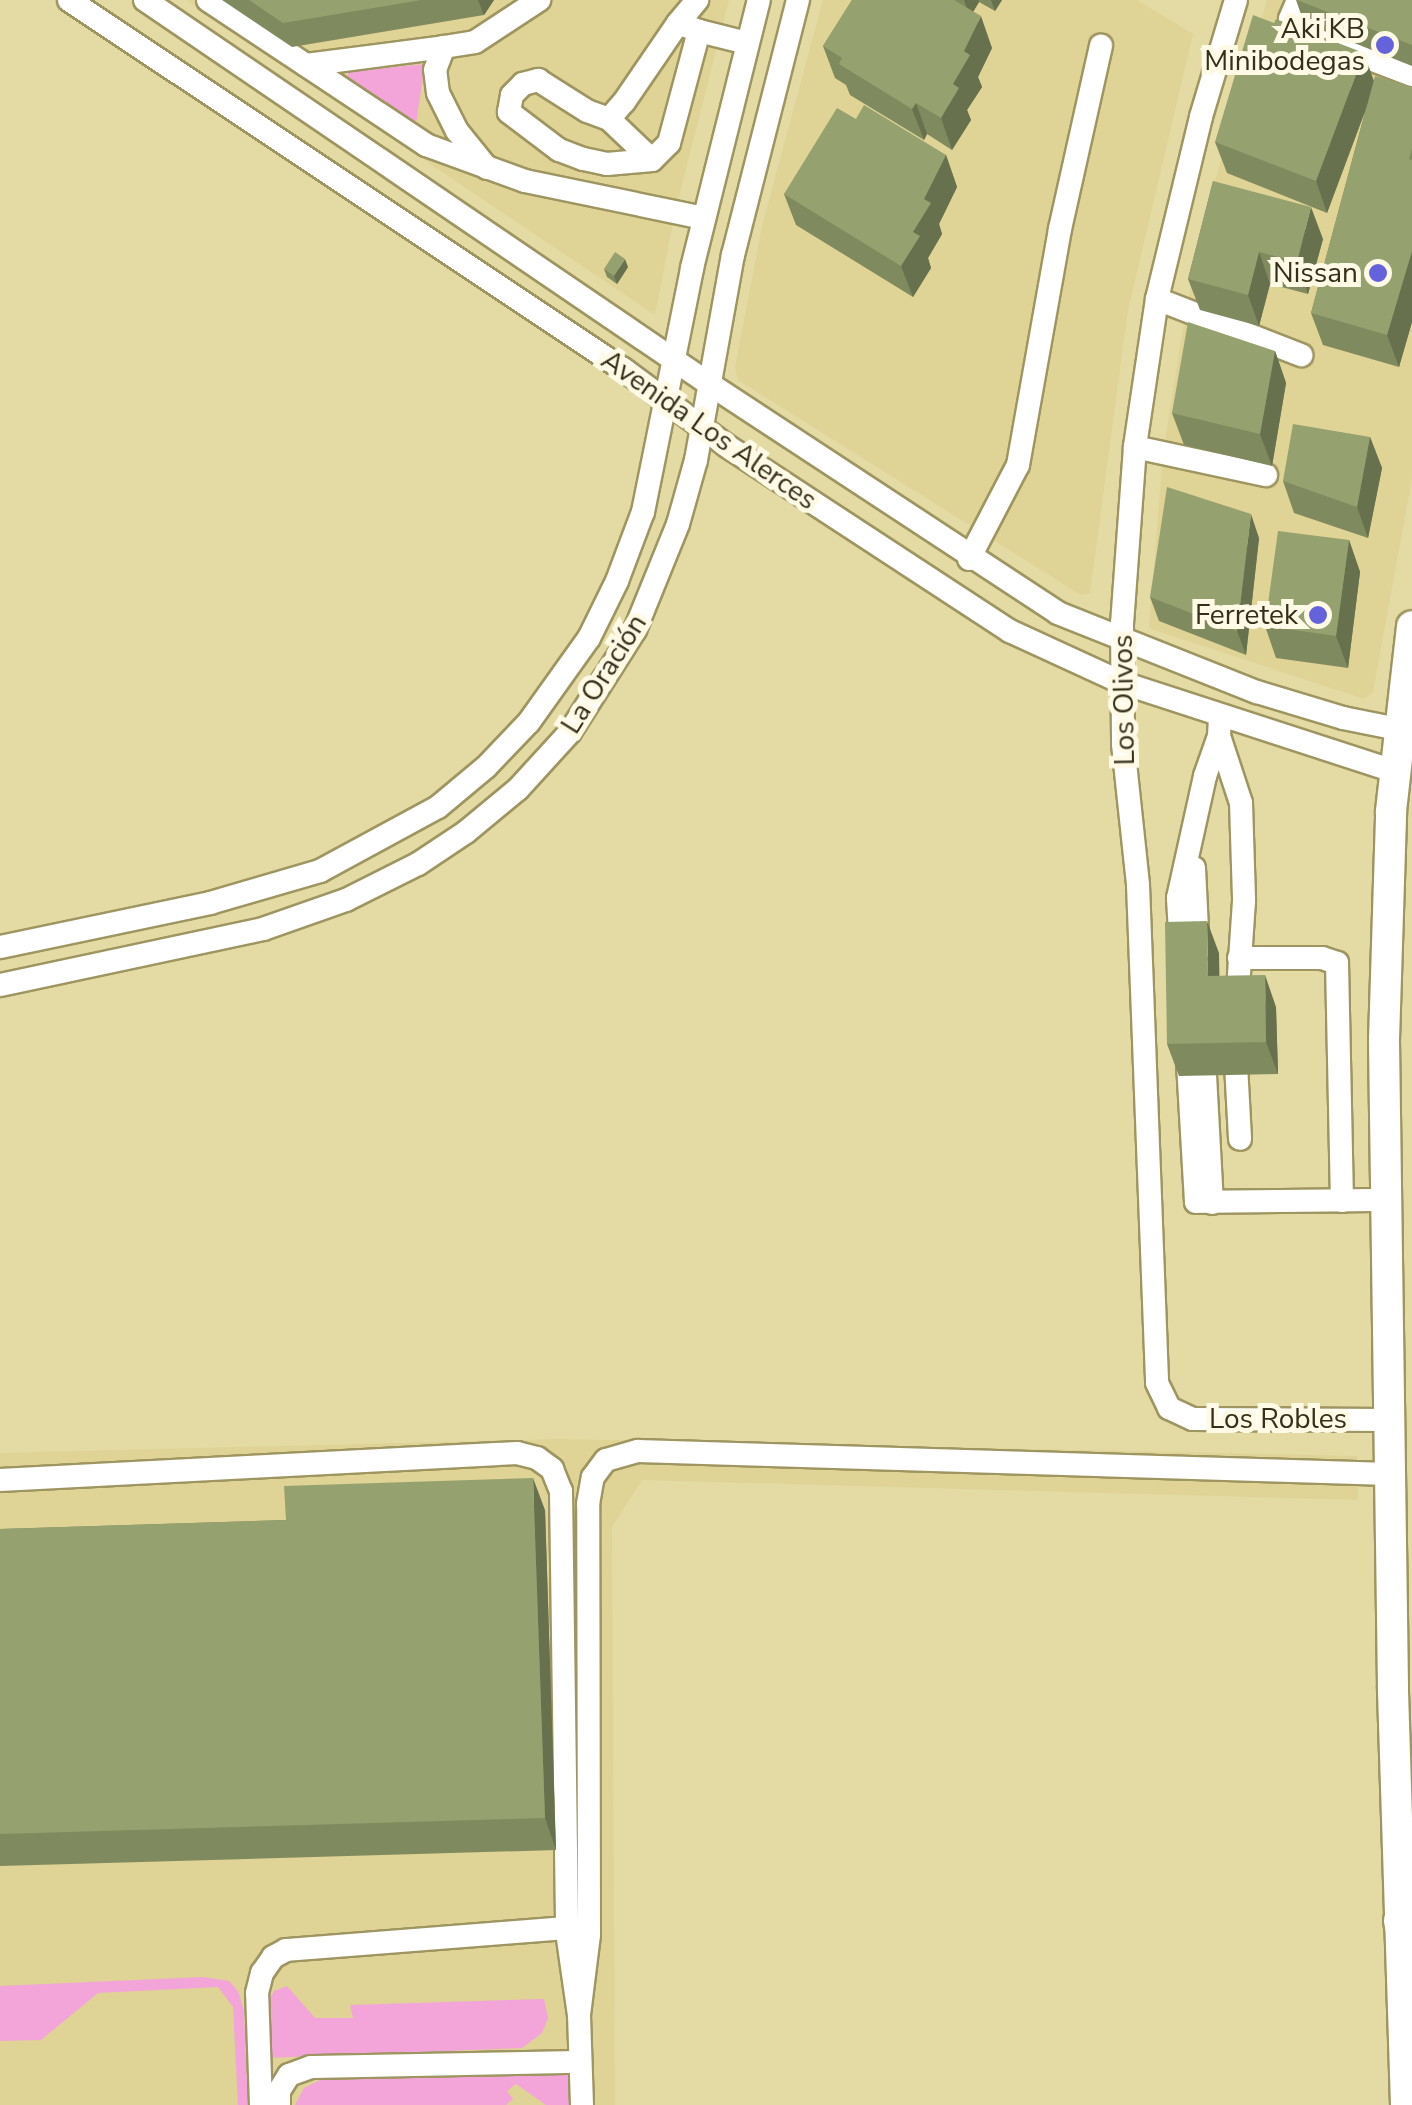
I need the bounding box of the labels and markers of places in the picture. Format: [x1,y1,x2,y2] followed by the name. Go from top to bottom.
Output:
[1204,12,1365,78] place label: Aki KB Minibodegas
[1374,34,1396,56] marker: Aki KB Minibodegas
[1273,256,1358,290] place label: Nissan
[1367,262,1389,284] marker: Nissan
[1195,598,1298,632] place label: Ferretek
[1307,604,1329,626] marker: Ferretek

